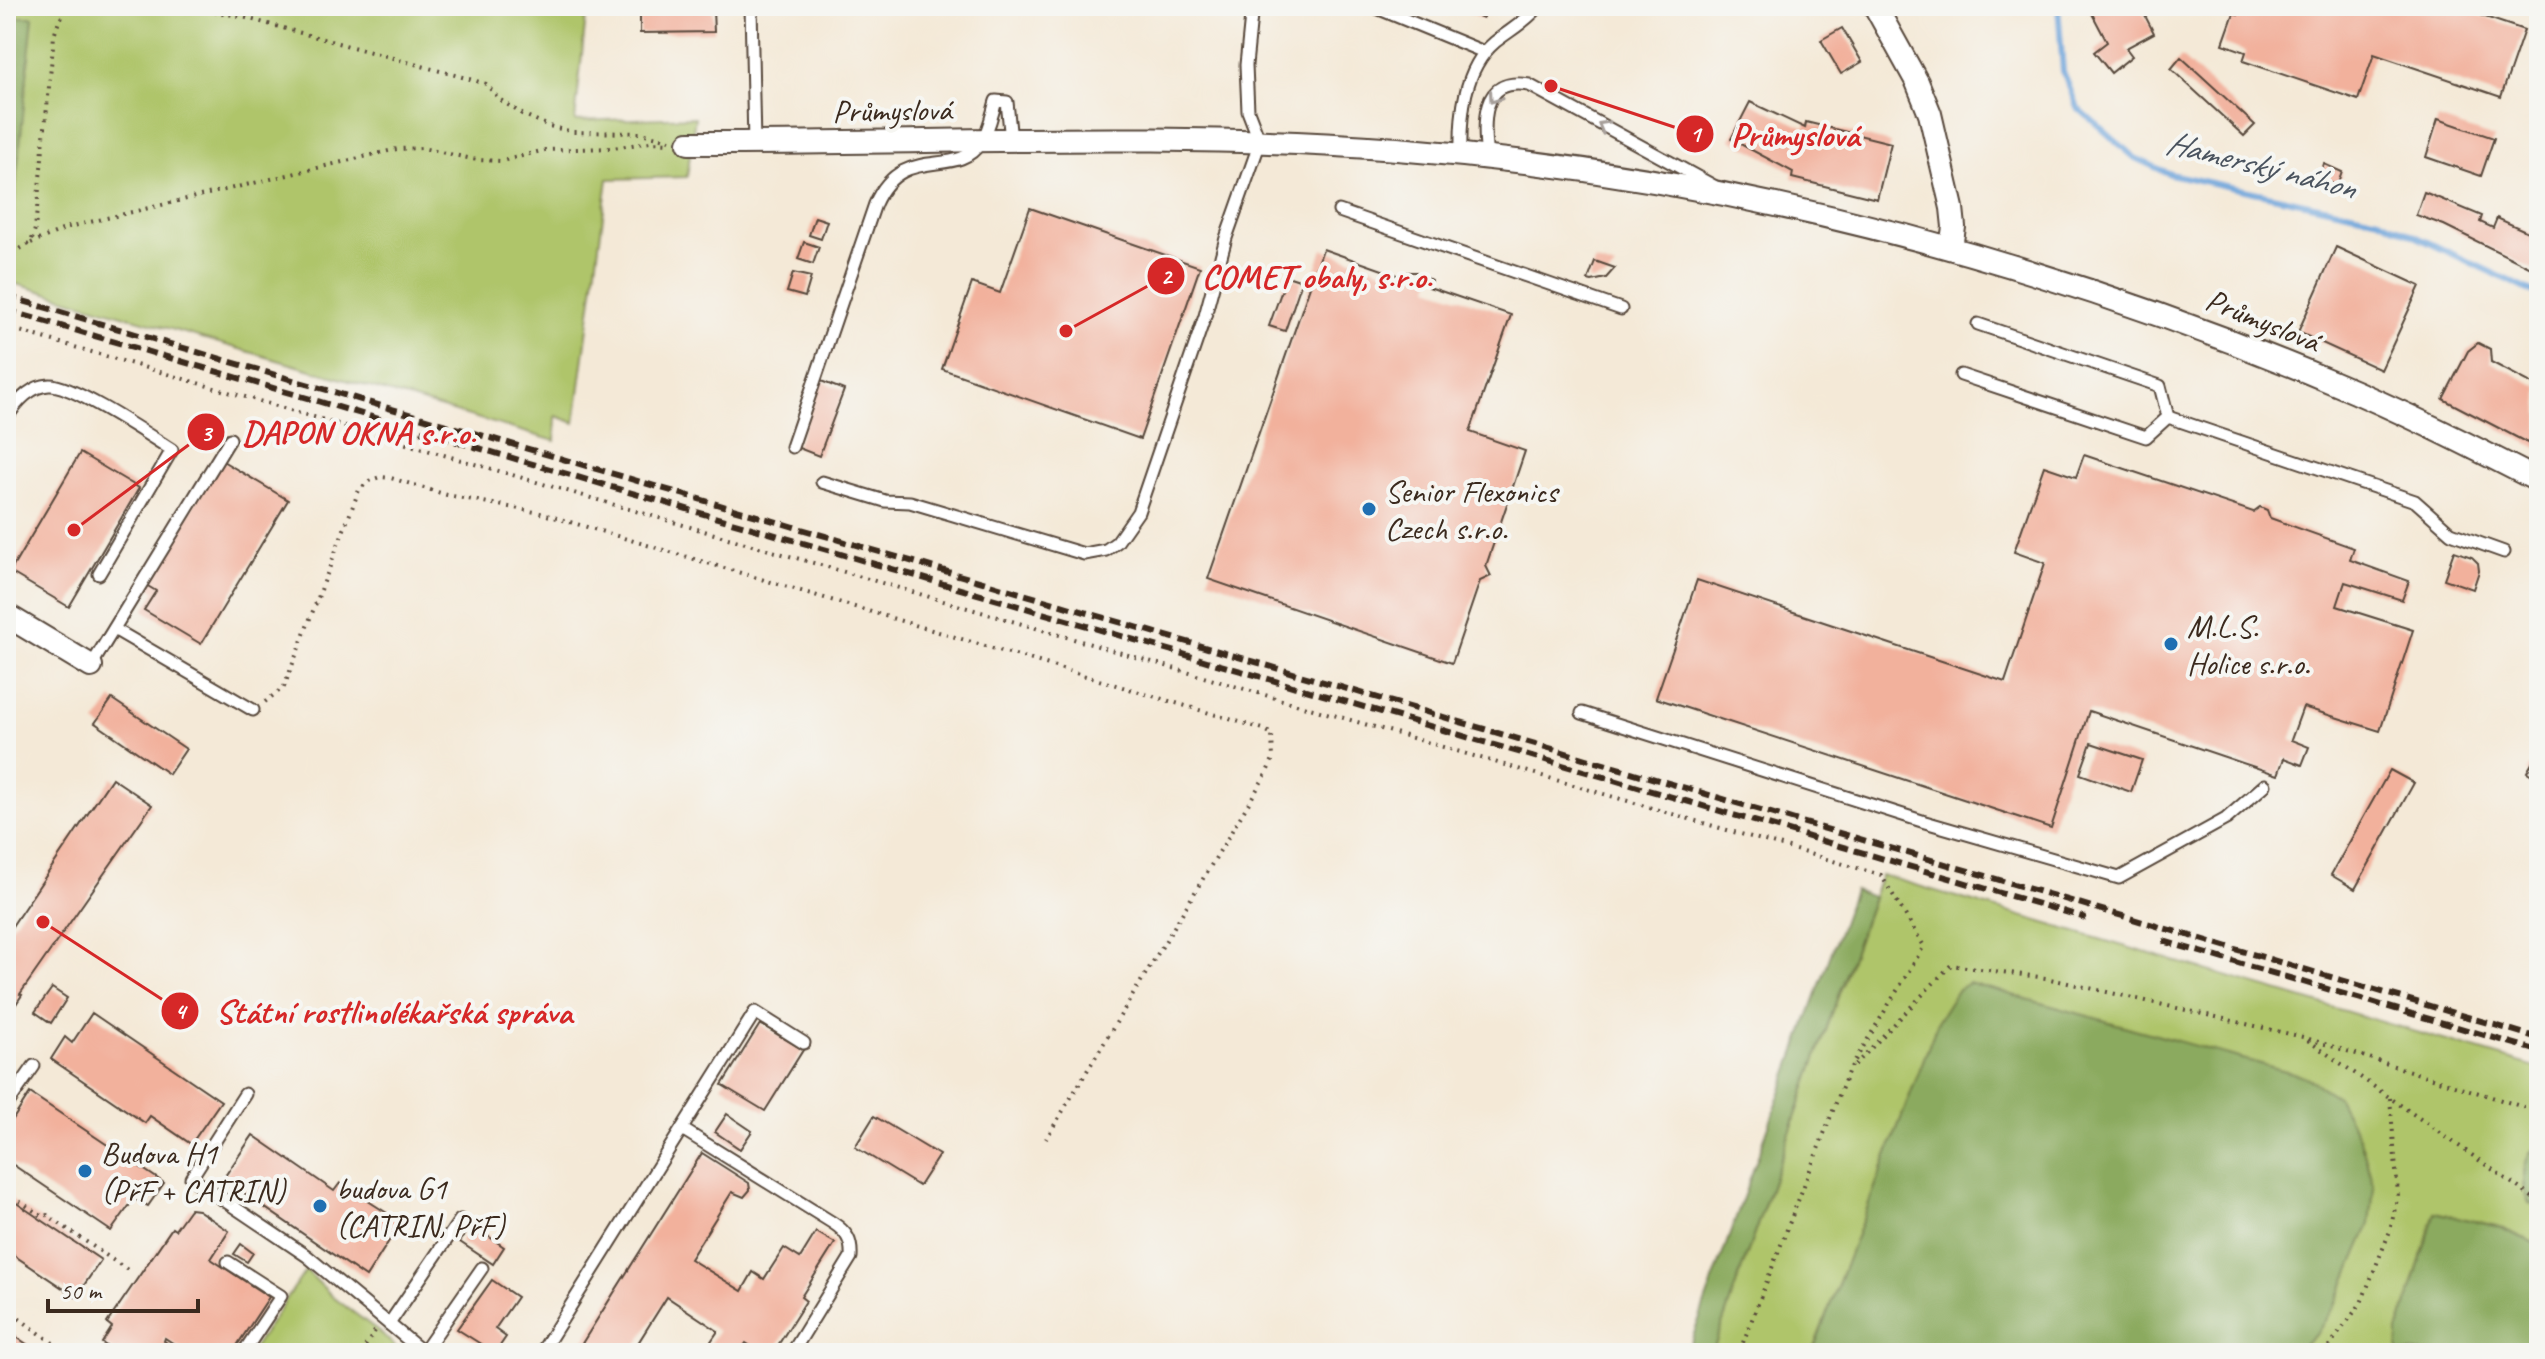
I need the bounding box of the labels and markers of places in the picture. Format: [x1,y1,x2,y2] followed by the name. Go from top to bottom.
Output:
[1675,105,1875,163] callout: Průmyslová
[1146,247,1448,305] callout: COMET obaly, s.r.o.
[186,403,492,461] callout: DAPON OKNA s.r.o.
[1385,471,1560,549] place label: Senior Flexonics Czech s.r.o.
[1360,500,1378,518] marker: Senior Flexonics Czech s.r.o.
[2187,606,2310,684] place label: M.L.S. Holice s.r.o.
[2162,635,2180,653] marker: M.L.S. Holice s.r.o.
[160,982,589,1040] callout: Státní rostlinolékařská správa
[101,1133,287,1211] place label: Budova H1 (PřF + CATRIN)
[76,1162,94,1180] marker: Budova H1 (PřF + CATRIN)
[336,1168,506,1246] place label: budova G1 (CATRIN, PřF)
[311,1197,329,1215] marker: budova G1 (CATRIN, PřF)

